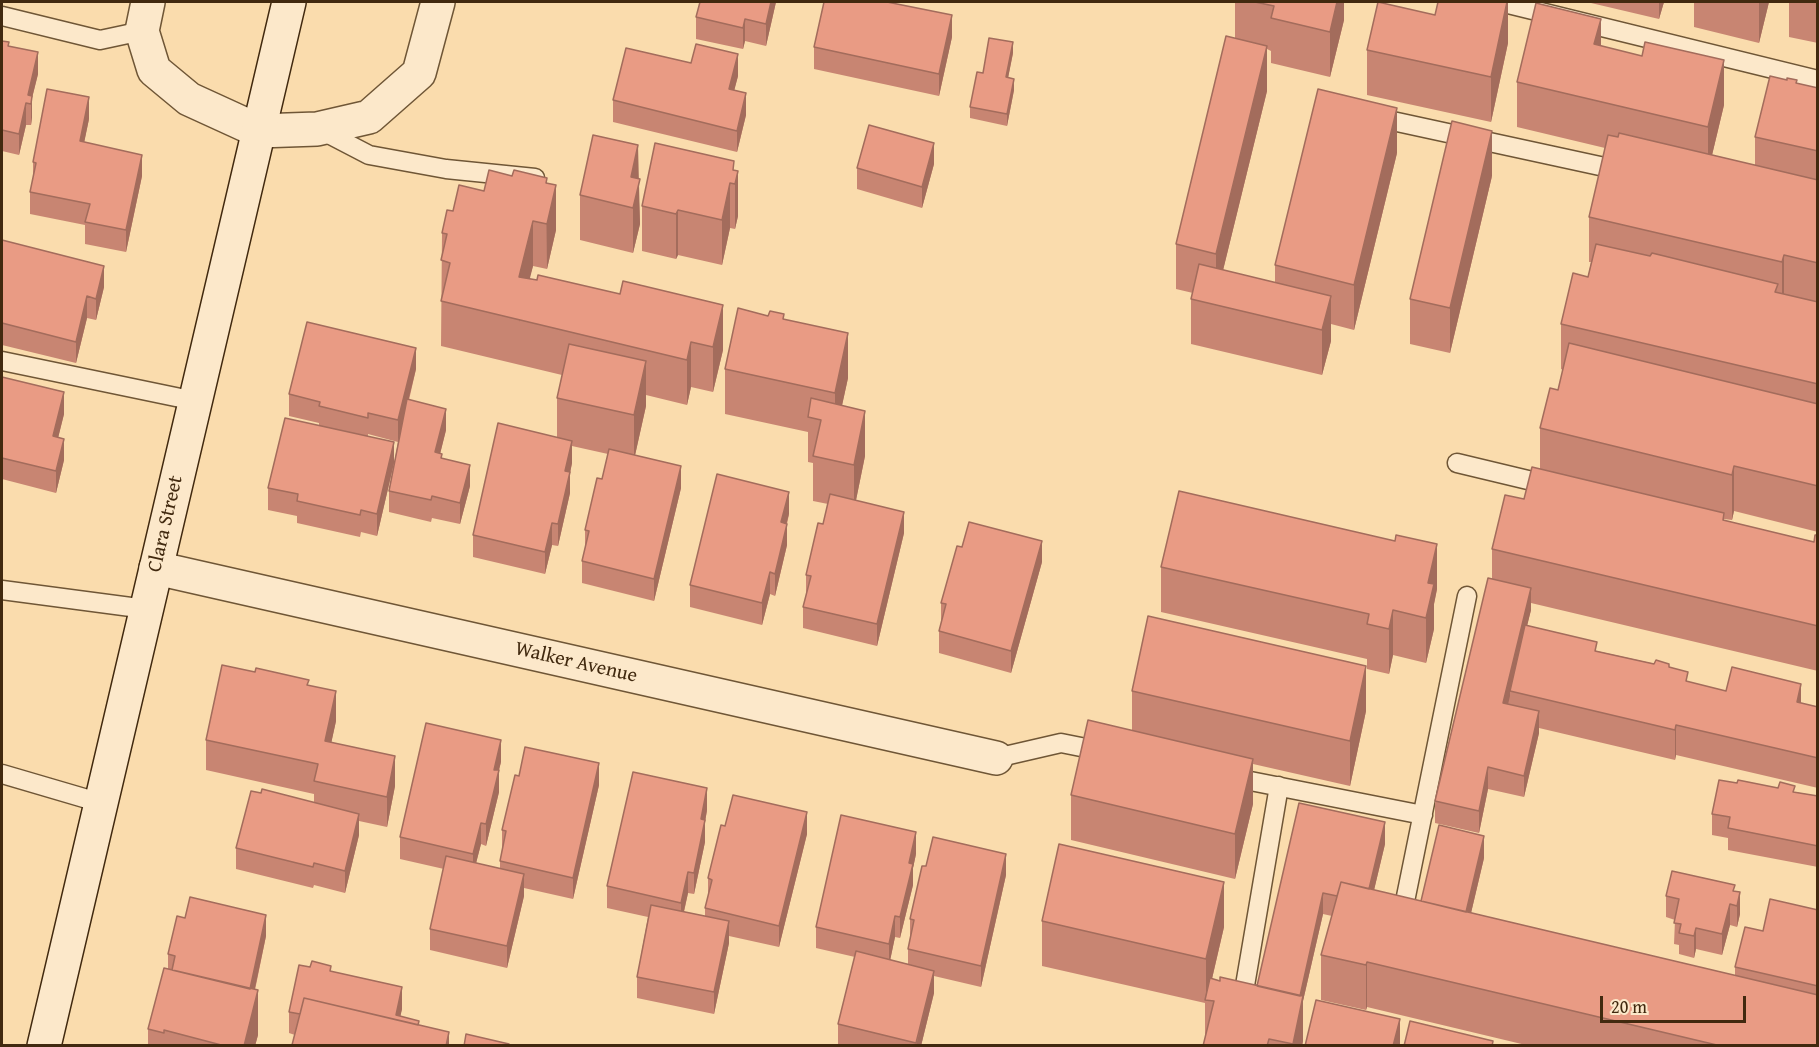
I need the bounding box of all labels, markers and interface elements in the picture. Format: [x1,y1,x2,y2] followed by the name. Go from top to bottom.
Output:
[143,473,189,575] street label: Clara Street
[513,637,639,689] street label: Walker Avenue
[1603,984,1748,1022] scale bar
[1611,993,1647,1020] text: 20 m

